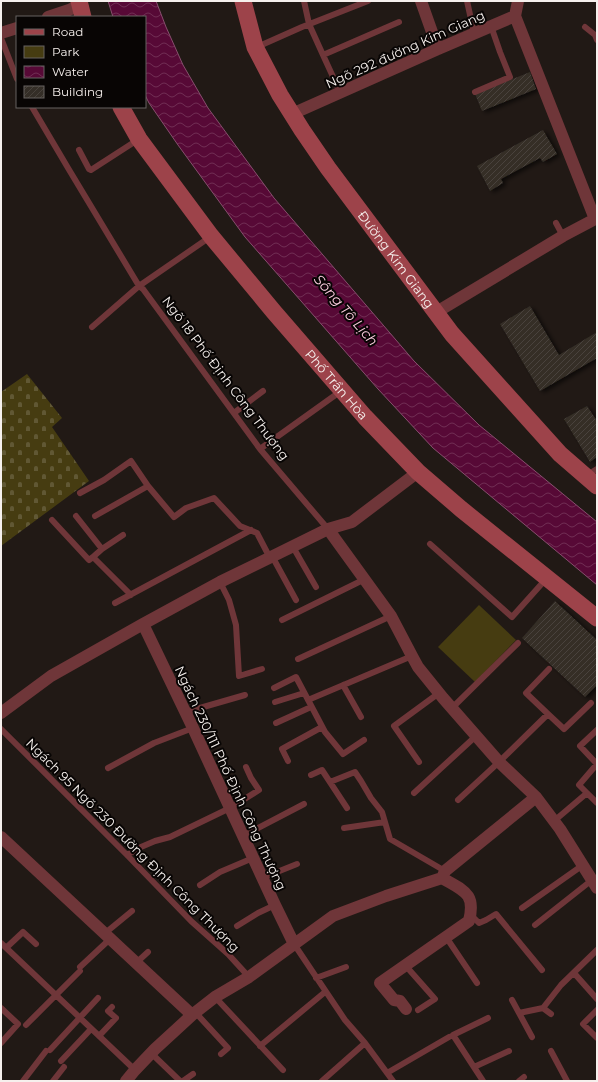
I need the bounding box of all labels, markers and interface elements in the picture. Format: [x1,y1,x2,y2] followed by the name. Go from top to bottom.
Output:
[323,7,487,91] street label: Ngõ 292 đường Kim Giang
[16,16,146,108] legend
[52,24,83,39] text: Road
[52,44,80,59] text: Park
[52,64,89,79] text: Water
[52,84,103,99] text: Building
[355,207,438,311] street label: Đường Kim Giang
[310,270,382,350] water label: Sông Tô Lịch
[159,293,293,463] street label: Ngõ 18 Phố Định Công Thượng
[302,346,372,423] street label: Phố Trần Hòa
[172,663,290,893] street label: Ngách 230/111 Phố Định Công Thượng
[23,735,243,955] street label: Ngách 95 Ngõ 230 Đường Định Công Thượng

